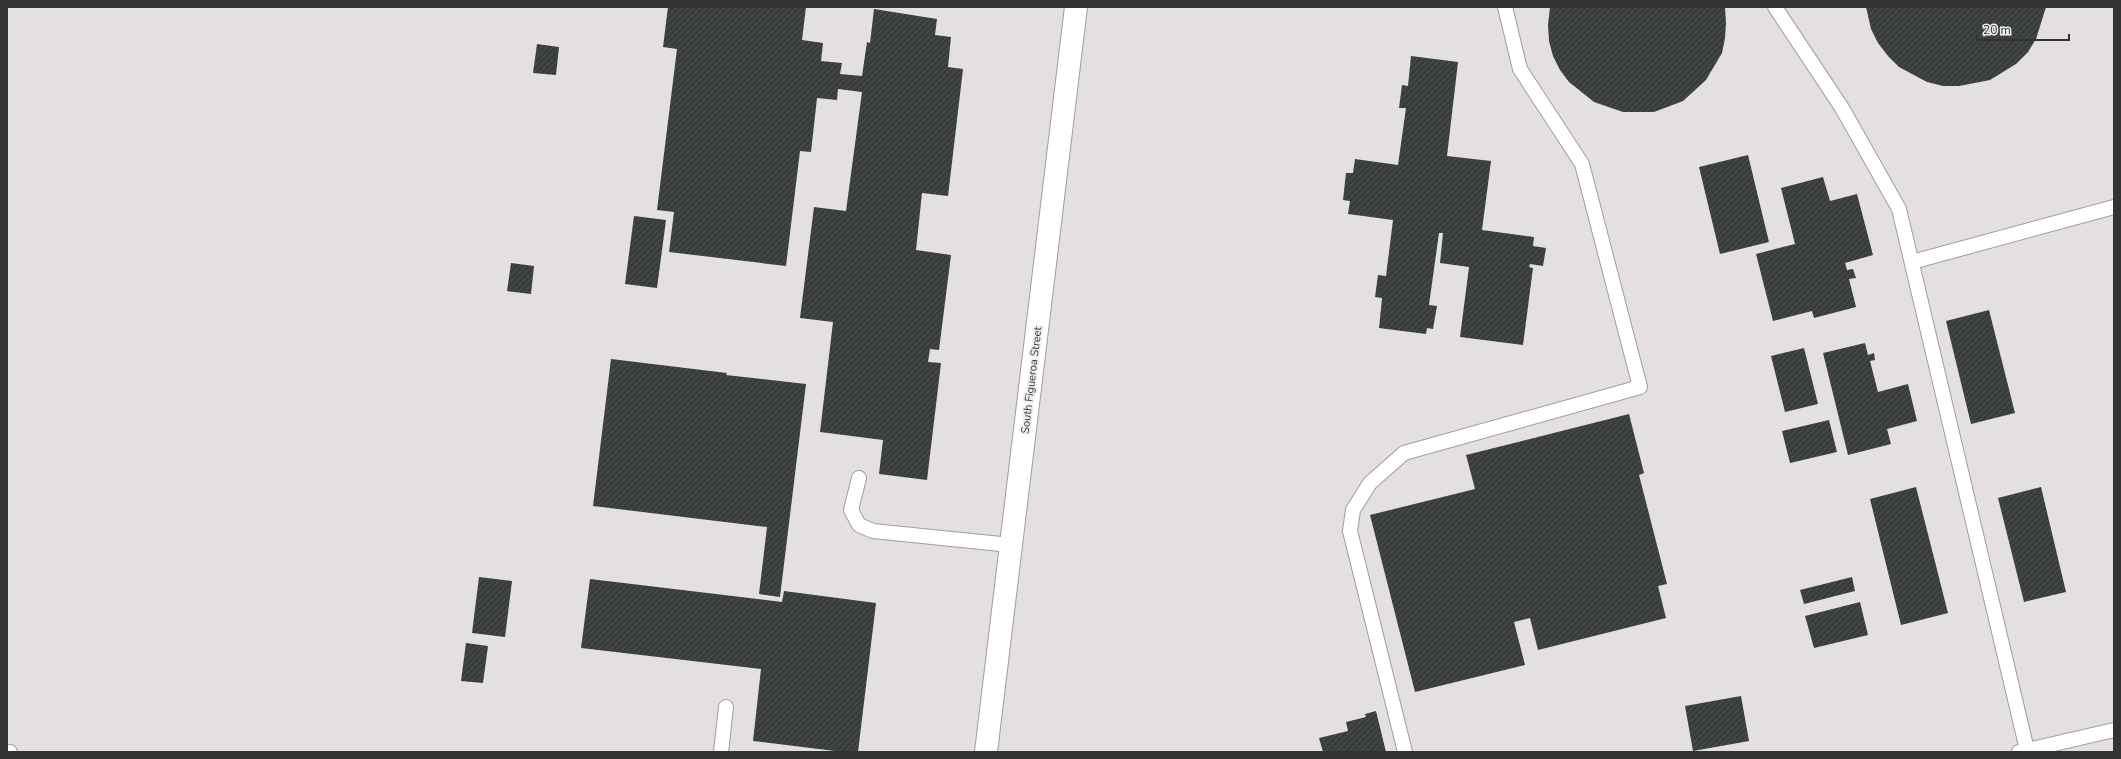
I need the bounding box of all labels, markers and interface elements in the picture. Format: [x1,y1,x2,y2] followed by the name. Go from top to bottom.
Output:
[1977,16,2069,42] scale bar
[1983,22,2011,38] text: 20 m
[1017,326,1046,434] street label: South Figueroa Street

